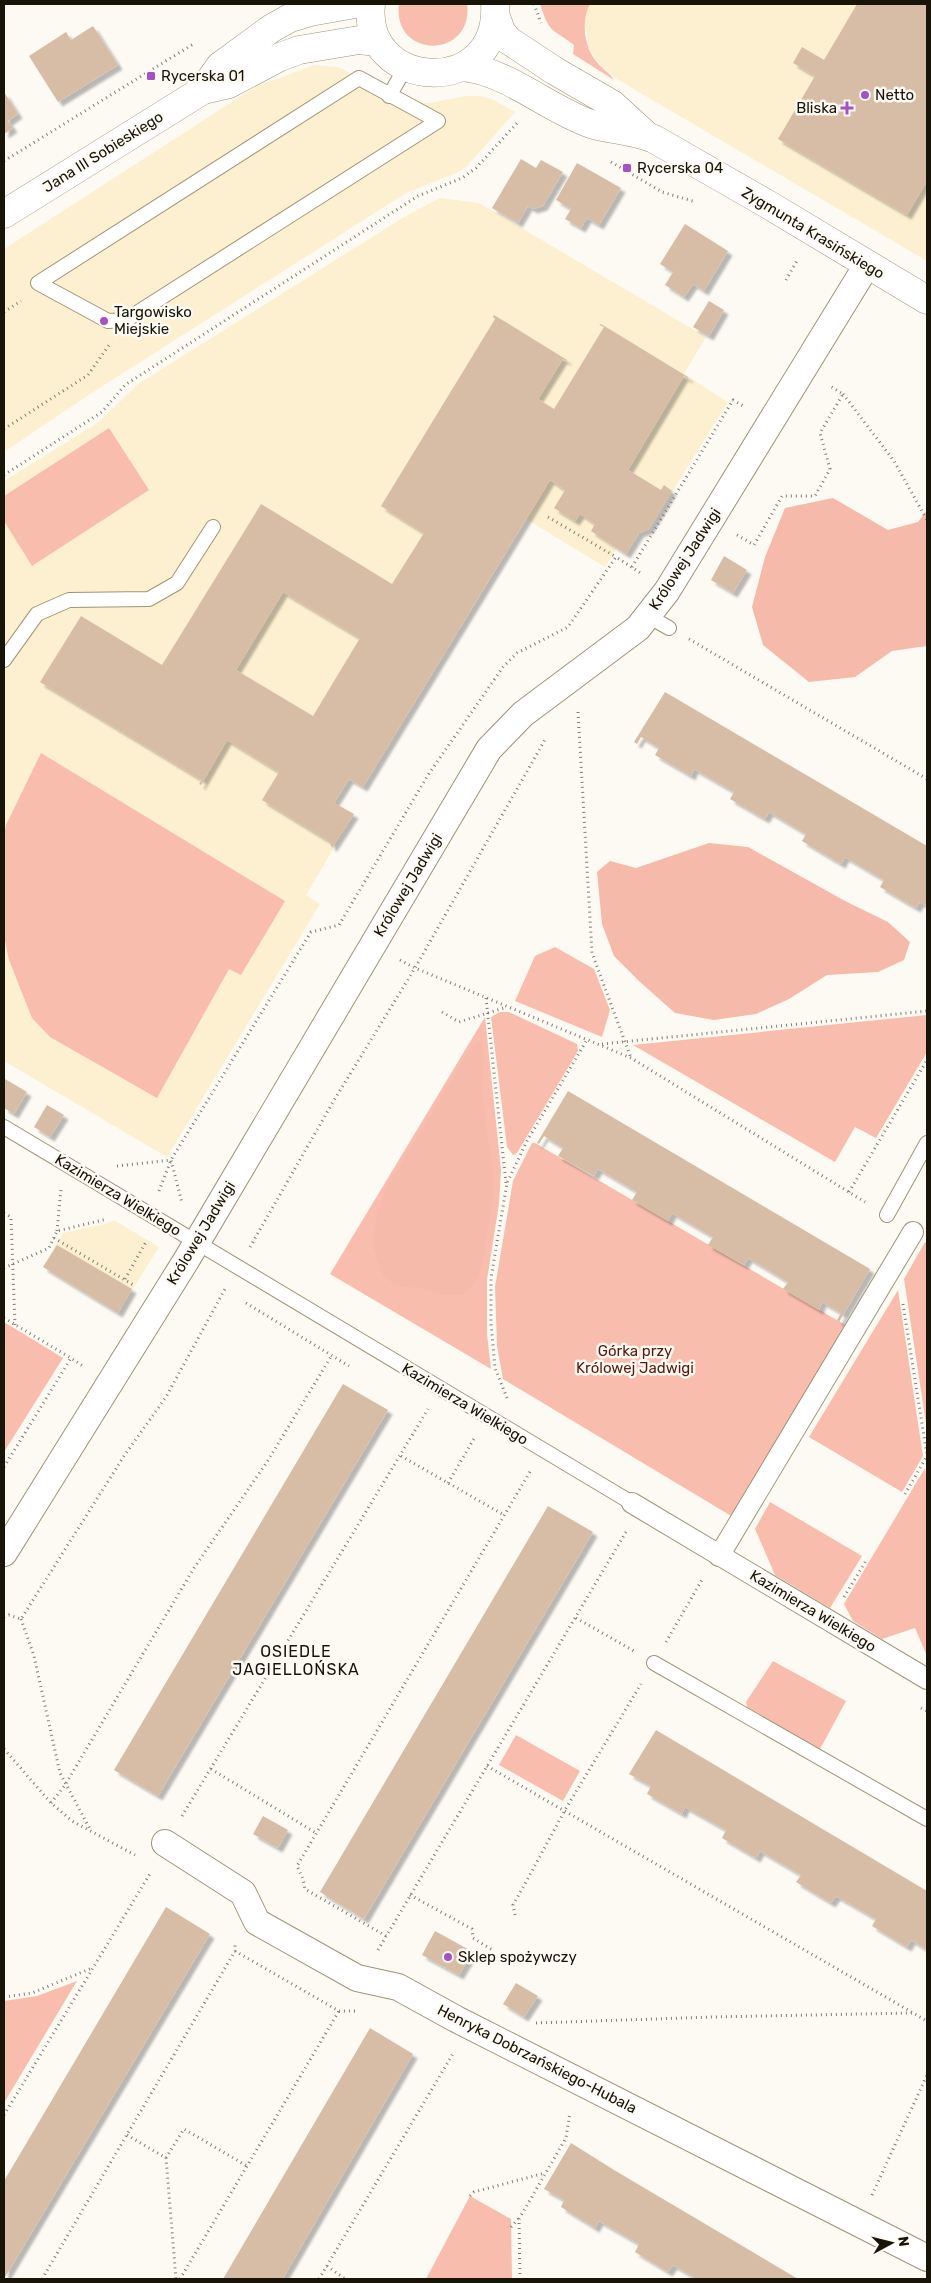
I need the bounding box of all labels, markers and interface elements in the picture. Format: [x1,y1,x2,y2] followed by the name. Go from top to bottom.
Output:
[161,67,244,85] place label: Rycerska 01
[145,70,157,82] marker: Rycerska 01
[875,86,914,104] place label: Netto
[859,89,871,101] marker: Netto
[796,99,837,117] place label: Bliska
[841,102,853,114] marker: Bliska
[39,108,167,196] street label: Jana III Sobieskiego
[637,159,723,177] place label: Rycerska 04
[621,162,633,174] marker: Rycerska 04
[739,183,887,283] street label: Zygmunta Krasińskiego
[114,303,192,338] place label: Targowisko Miejskie
[98,315,110,327] marker: Targowisko Miejskie
[645,505,725,613] street label: Królowej Jadwigi
[370,830,446,940] street label: Królowej Jadwigi
[52,1150,184,1240] street label: Kazimierza Wielkiego
[163,1178,239,1288] street label: Królowej Jadwigi
[576,1342,694,1377] park label: Górka przy Królowej Jadwigi
[399,1359,531,1449] street label: Kazimierza Wielkiego
[747,1566,879,1656] street label: Kazimierza Wielkiego
[232,1642,360,1679] district label: OSIEDLE JAGIELLOŃSKA
[458,1948,577,1966] place label: Sklep spożywczy
[442,1951,454,1963] marker: Sklep spożywczy
[434,2001,640,2117] street label: Henryka Dobrzańskiego-Hubala
[866,2218,916,2268] north arrow
[894,2235,912,2248] text: N

